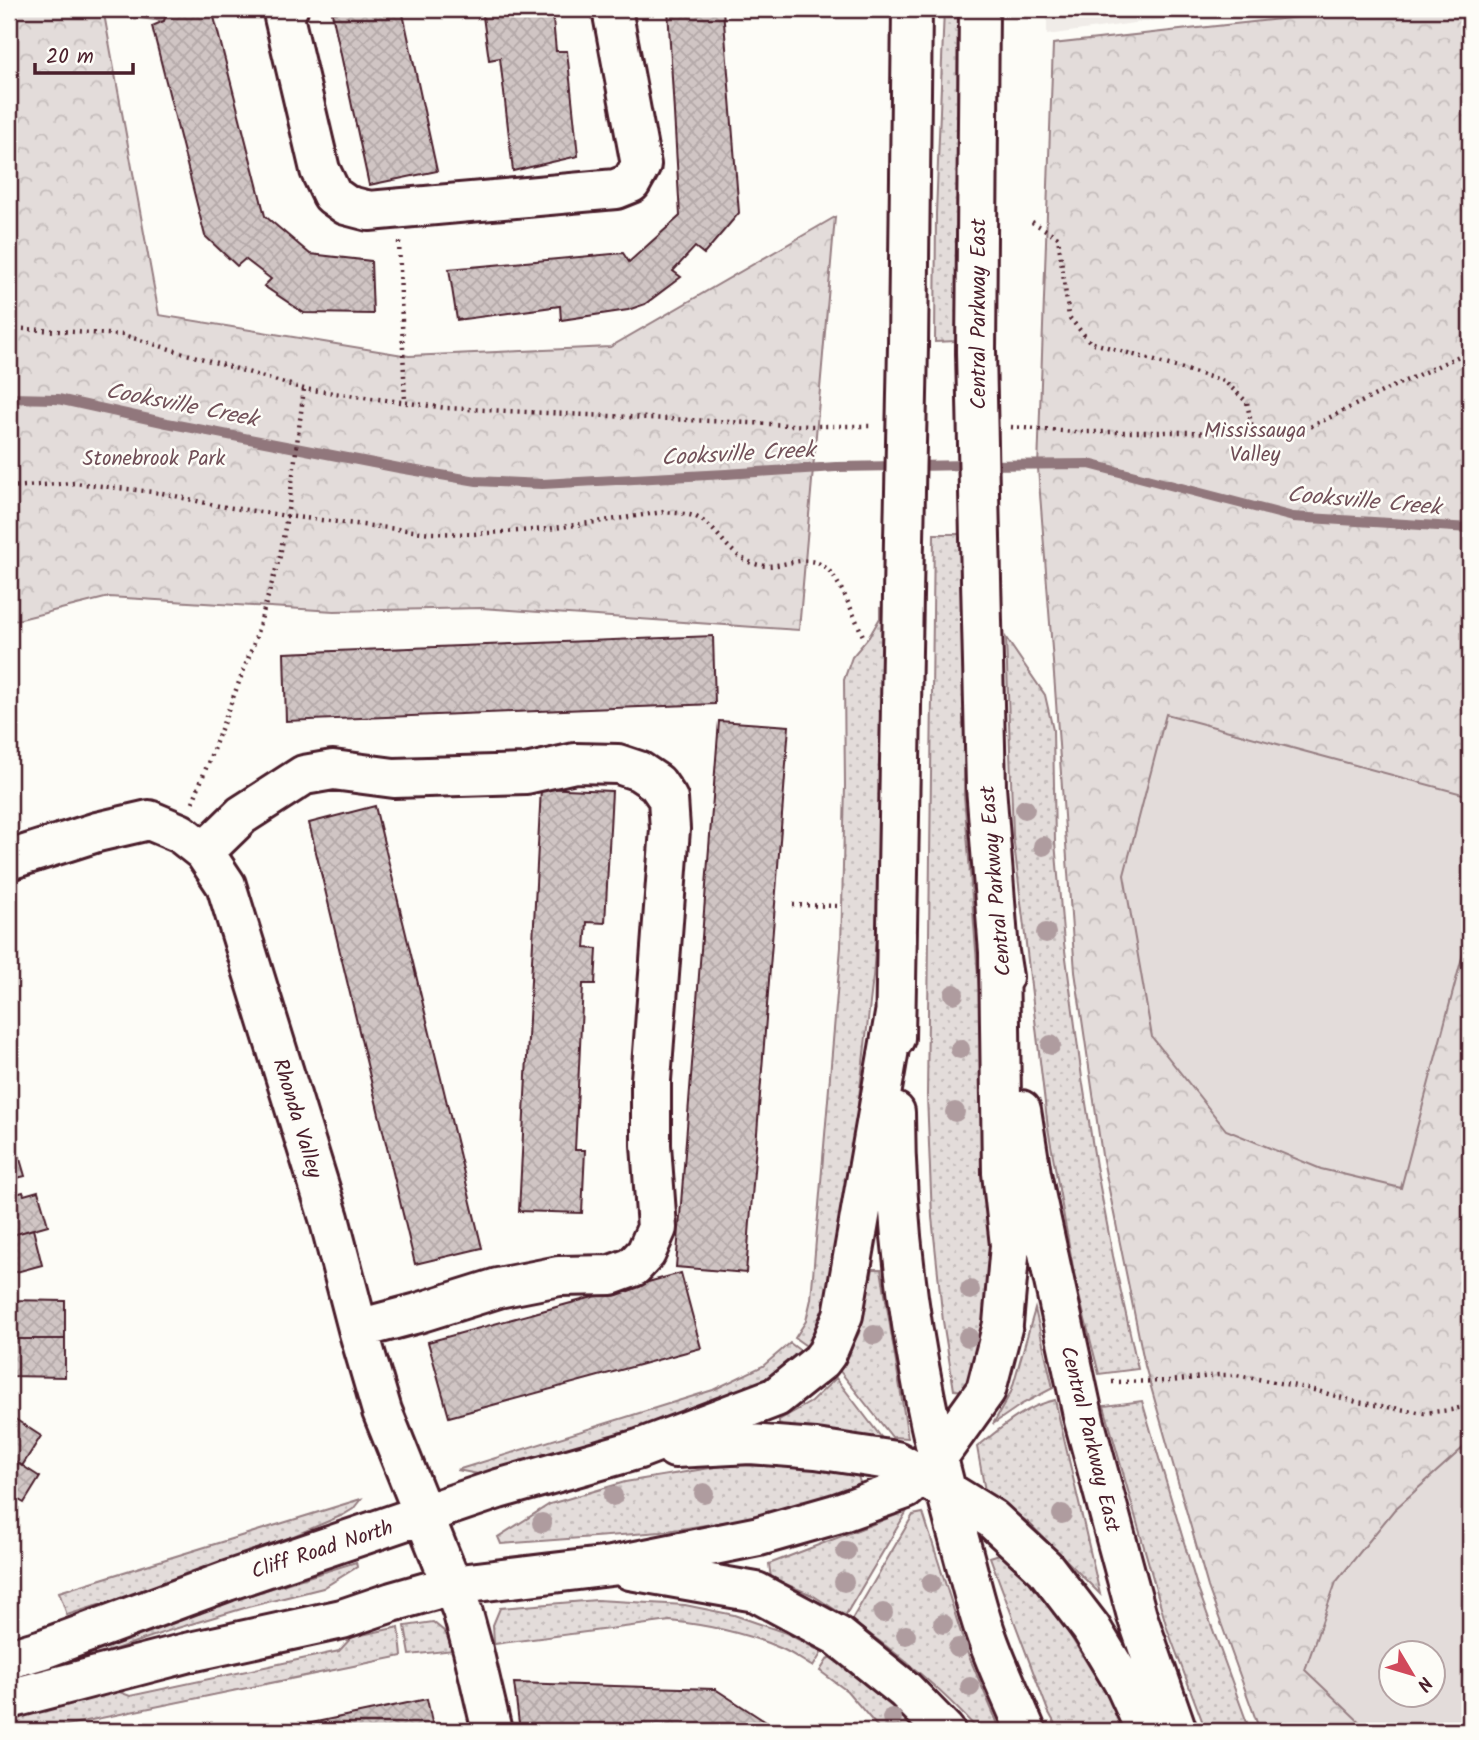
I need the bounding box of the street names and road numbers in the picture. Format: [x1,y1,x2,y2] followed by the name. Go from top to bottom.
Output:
[963,218,996,410] street label: Central Parkway East
[972,783,1021,978] street label: Central Parkway East
[263,1055,330,1182] street label: Rhonda Valley
[1050,1343,1129,1537] street label: Central Parkway East
[247,1512,398,1589] street label: Cliff Road North

